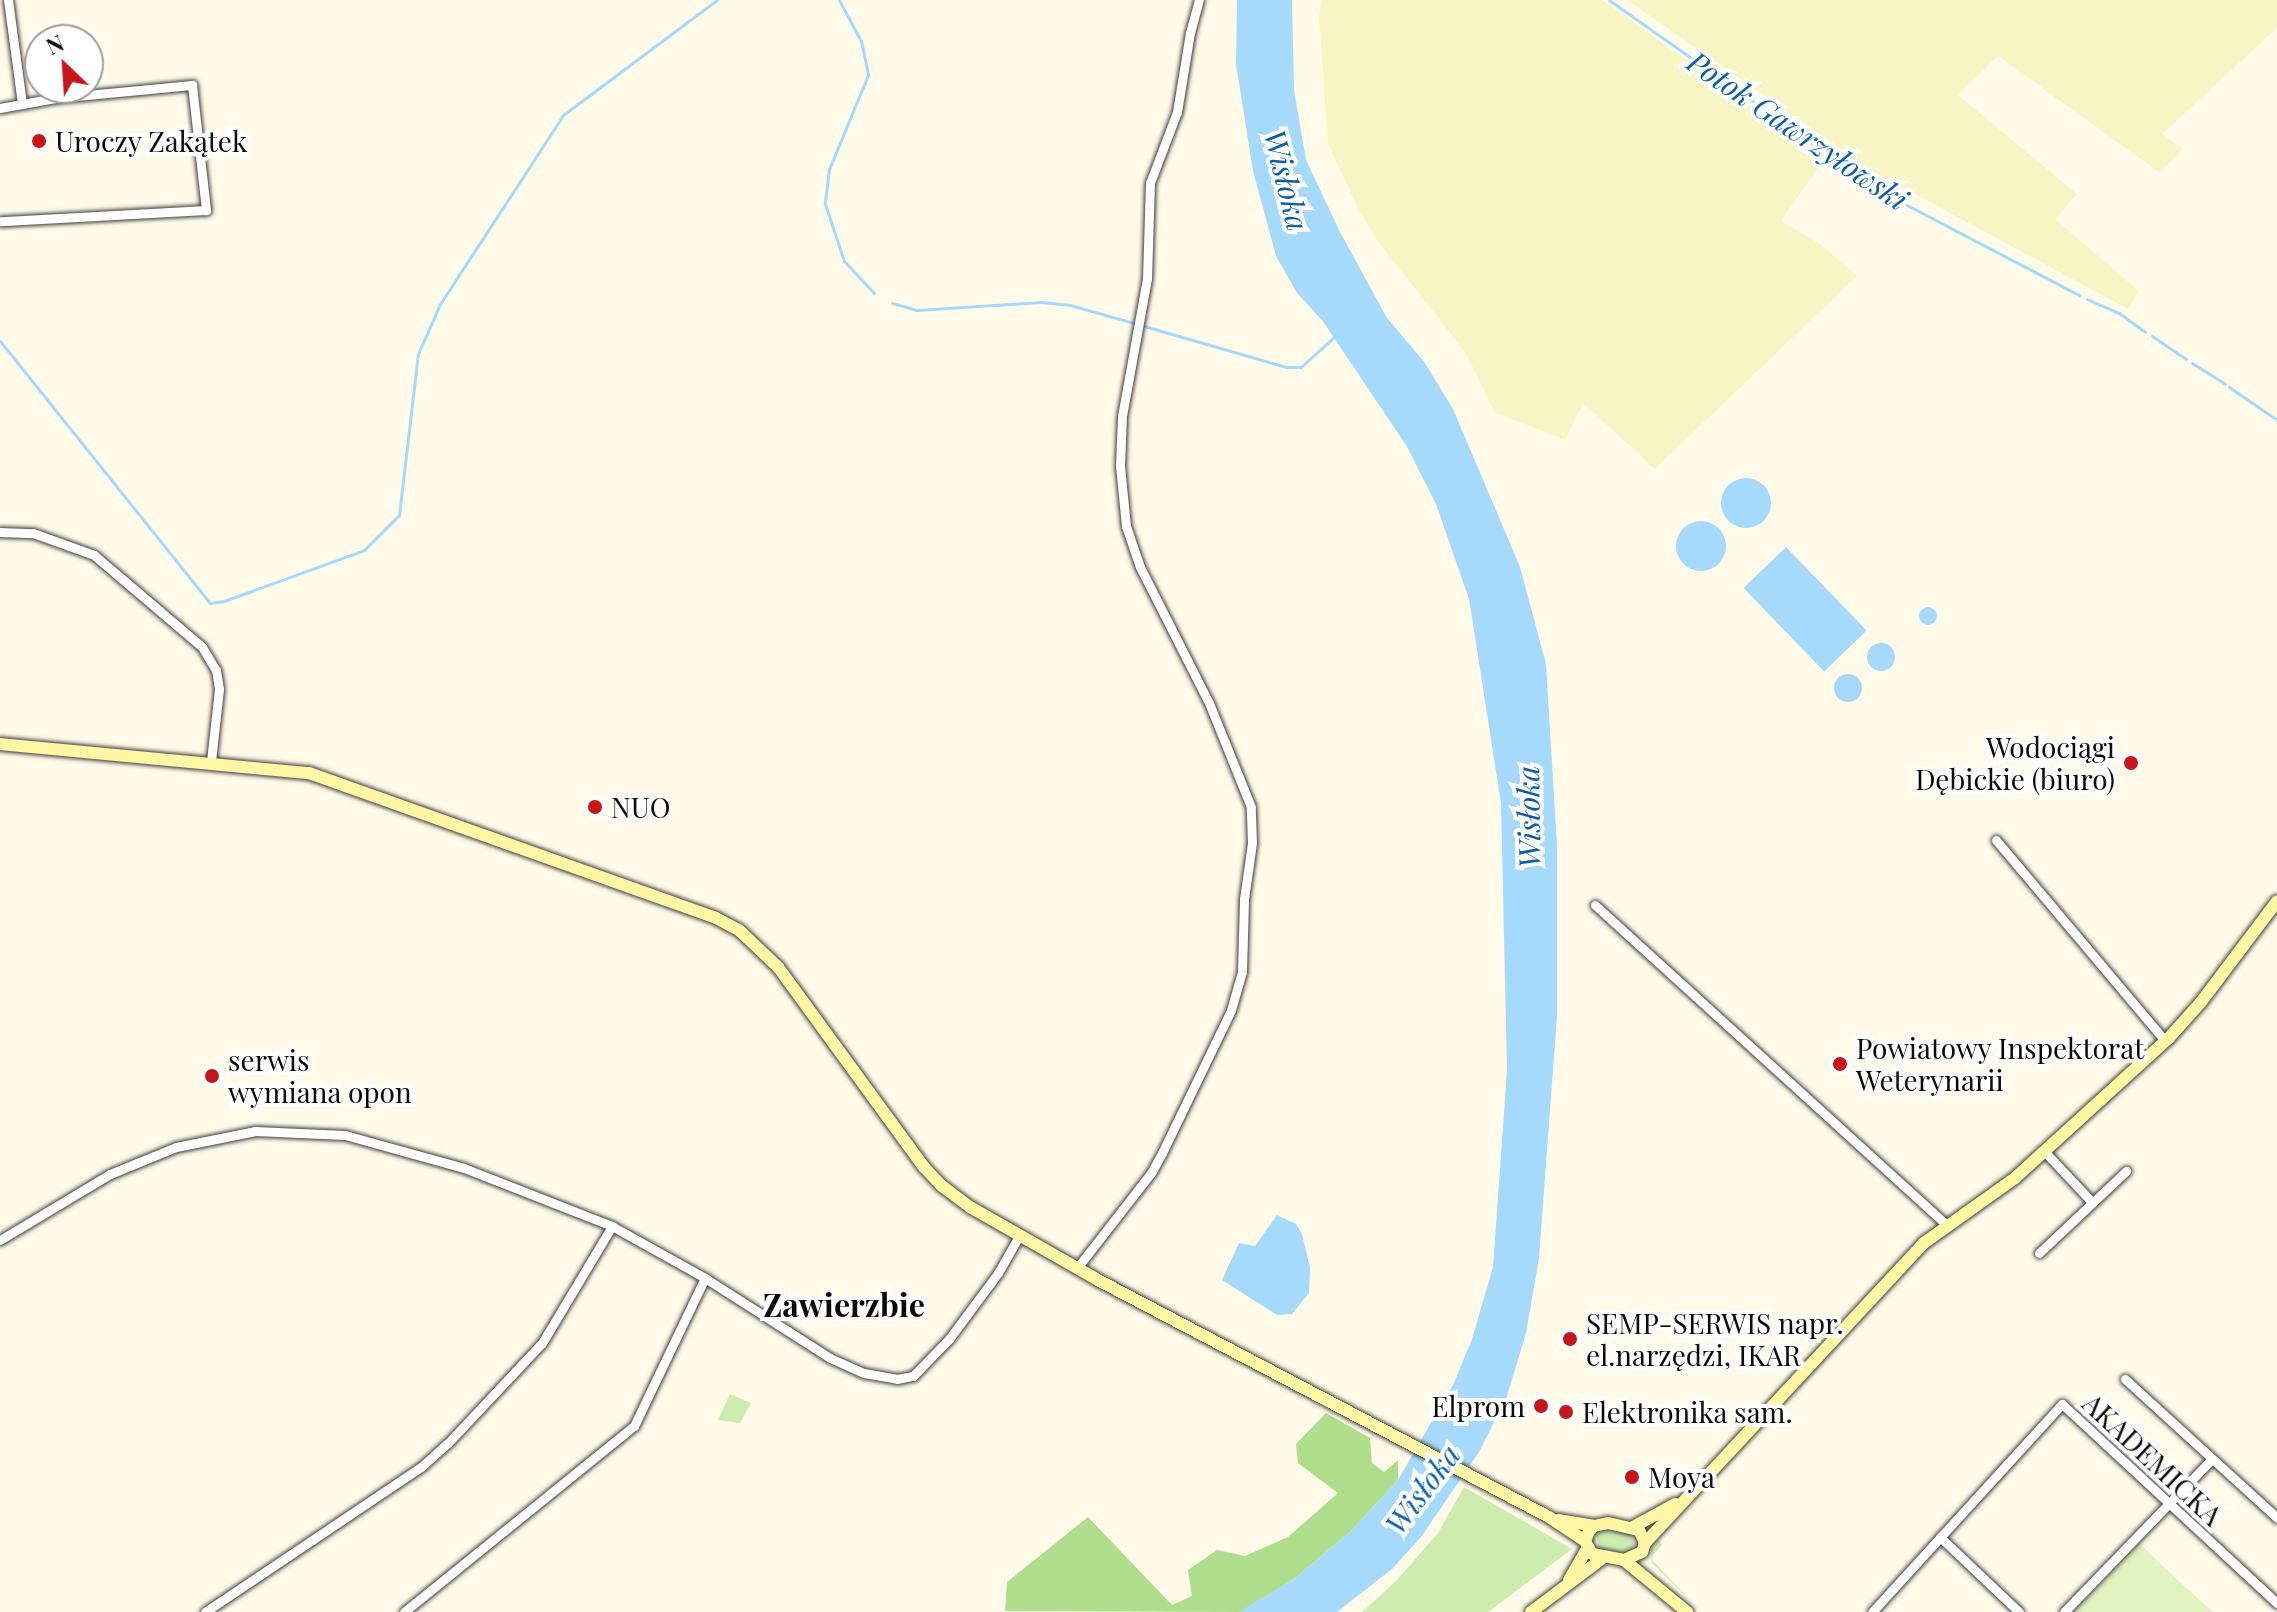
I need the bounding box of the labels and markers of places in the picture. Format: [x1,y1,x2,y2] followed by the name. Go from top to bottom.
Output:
[55,124,248,158] place label: Uroczy Zakątek
[30,132,48,150] marker: Uroczy Zakątek
[1915,730,2115,796] place label: Wodociągi Dębickie (biuro)
[2122,754,2140,772] marker: Wodociągi Dębickie (biuro)
[611,790,670,824] place label: NUO
[586,798,604,816] marker: NUO
[1856,1031,2145,1097] place label: Powiatowy Inspektorat Weterynarii
[228,1043,412,1109] place label: serwis wymiana opon
[1831,1055,1849,1073] marker: Powiatowy Inspektorat Weterynarii
[203,1067,221,1085] marker: serwis wymiana opon
[1586,1306,1843,1372] place label: SEMP-SERWIS napr. el.narzędzi, IKAR
[1561,1330,1579,1348] marker: SEMP-SERWIS napr. el.narzędzi, IKAR
[1432,1389,1525,1423] place label: Elprom
[1582,1395,1793,1429] place label: Elektronika sam.
[1532,1397,1550,1415] marker: Elprom
[1557,1403,1575,1421] marker: Elektronika sam.
[1648,1460,1715,1494] place label: Moya
[1623,1468,1641,1486] marker: Moya

